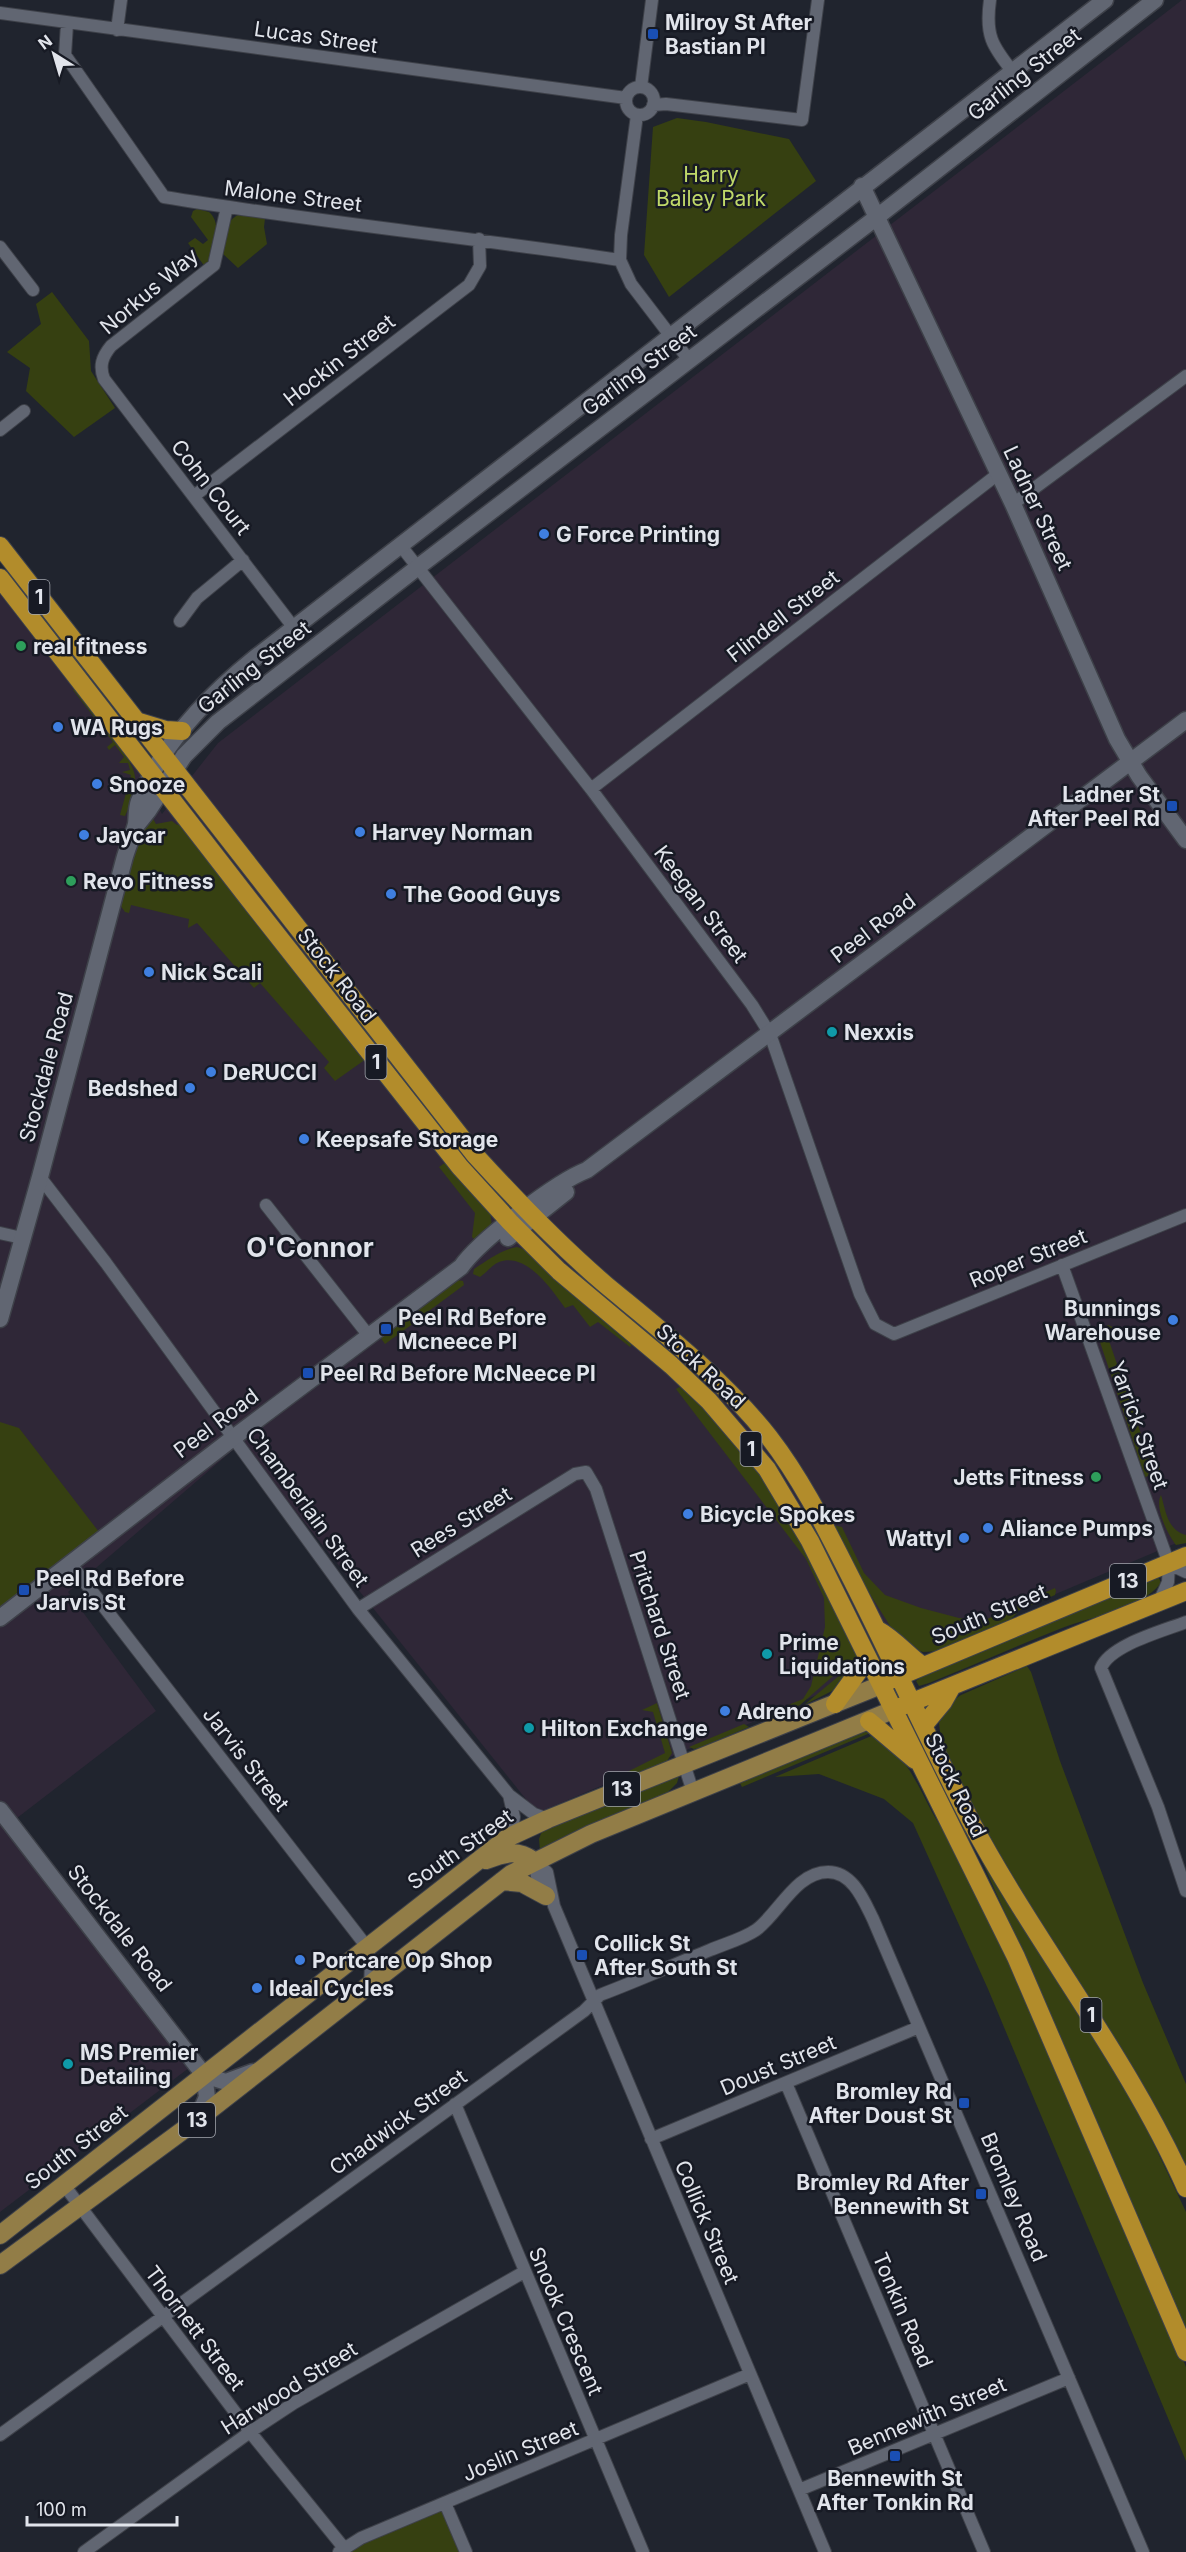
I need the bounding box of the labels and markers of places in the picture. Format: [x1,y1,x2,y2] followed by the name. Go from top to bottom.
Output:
[665,10,813,59] place label: Milroy St After Bastian Pl
[646,27,660,41] marker: Milroy St After Bastian Pl
[556,522,720,547] place label: G Force Printing
[537,527,551,541] marker: G Force Printing
[33,634,148,659] place label: real fitness
[14,639,28,653] marker: real fitness
[70,715,163,740] place label: WA Rugs
[51,720,65,734] marker: WA Rugs
[109,772,185,797] place label: Snooze
[90,777,104,791] marker: Snooze
[1028,782,1160,831] place label: Ladner St After Peel Rd
[1165,799,1179,813] marker: Ladner St After Peel Rd
[372,820,533,845] place label: Harvey Norman
[96,823,166,848] place label: Jaycar
[353,825,367,839] marker: Harvey Norman
[77,828,91,842] marker: Jaycar
[83,869,214,894] place label: Revo Fitness
[64,874,78,888] marker: Revo Fitness
[403,882,561,907] place label: The Good Guys
[384,887,398,901] marker: The Good Guys
[161,960,262,985] place label: Nick Scali
[142,965,156,979] marker: Nick Scali
[844,1020,914,1045] place label: Nexxis
[825,1025,839,1039] marker: Nexxis
[223,1060,317,1085] place label: DeRUCCI
[204,1065,218,1079] marker: DeRUCCI
[88,1076,178,1101] place label: Bedshed
[183,1081,197,1095] marker: Bedshed
[316,1127,498,1152] place label: Keepsafe Storage
[297,1132,311,1146] marker: Keepsafe Storage
[1044,1296,1161,1345] place label: Bunnings Warehouse
[398,1305,547,1354] place label: Peel Rd Before Mcneece Pl
[1166,1313,1180,1327] marker: Bunnings Warehouse
[379,1322,393,1336] marker: Peel Rd Before Mcneece Pl
[320,1361,596,1386] place label: Peel Rd Before McNeece Pl
[301,1366,315,1380] marker: Peel Rd Before McNeece Pl
[953,1465,1084,1490] place label: Jetts Fitness
[1089,1470,1103,1484] marker: Jetts Fitness
[700,1502,855,1527] place label: Bicycle Spokes
[681,1507,695,1521] marker: Bicycle Spokes
[1000,1516,1153,1541] place label: Aliance Pumps
[981,1521,995,1535] marker: Aliance Pumps
[886,1526,952,1551] place label: Wattyl
[957,1531,971,1545] marker: Wattyl
[36,1566,185,1615] place label: Peel Rd Before Jarvis St
[17,1583,31,1597] marker: Peel Rd Before Jarvis St
[779,1630,905,1679] place label: Prime Liquidations
[760,1647,774,1661] marker: Prime Liquidations
[737,1699,812,1724] place label: Adreno
[718,1704,732,1718] marker: Adreno
[541,1716,708,1741] place label: Hilton Exchange
[522,1721,536,1735] marker: Hilton Exchange
[594,1931,738,1980] place label: Collick St After South St
[312,1948,492,1973] place label: Portcare Op Shop
[575,1948,589,1962] marker: Collick St After South St
[293,1953,307,1967] marker: Portcare Op Shop
[269,1976,394,2001] place label: Ideal Cycles
[250,1981,264,1995] marker: Ideal Cycles
[80,2040,199,2089] place label: MS Premier Detailing
[61,2057,75,2071] marker: MS Premier Detailing
[808,2079,952,2128] place label: Bromley Rd After Doust St
[957,2096,971,2110] marker: Bromley Rd After Doust St
[796,2170,969,2219] place label: Bromley Rd After Bennewith St
[974,2187,988,2201] marker: Bromley Rd After Bennewith St
[888,2449,902,2463] marker: Bennewith St After Tonkin Rd
[816,2466,974,2515] place label: Bennewith St After Tonkin Rd

